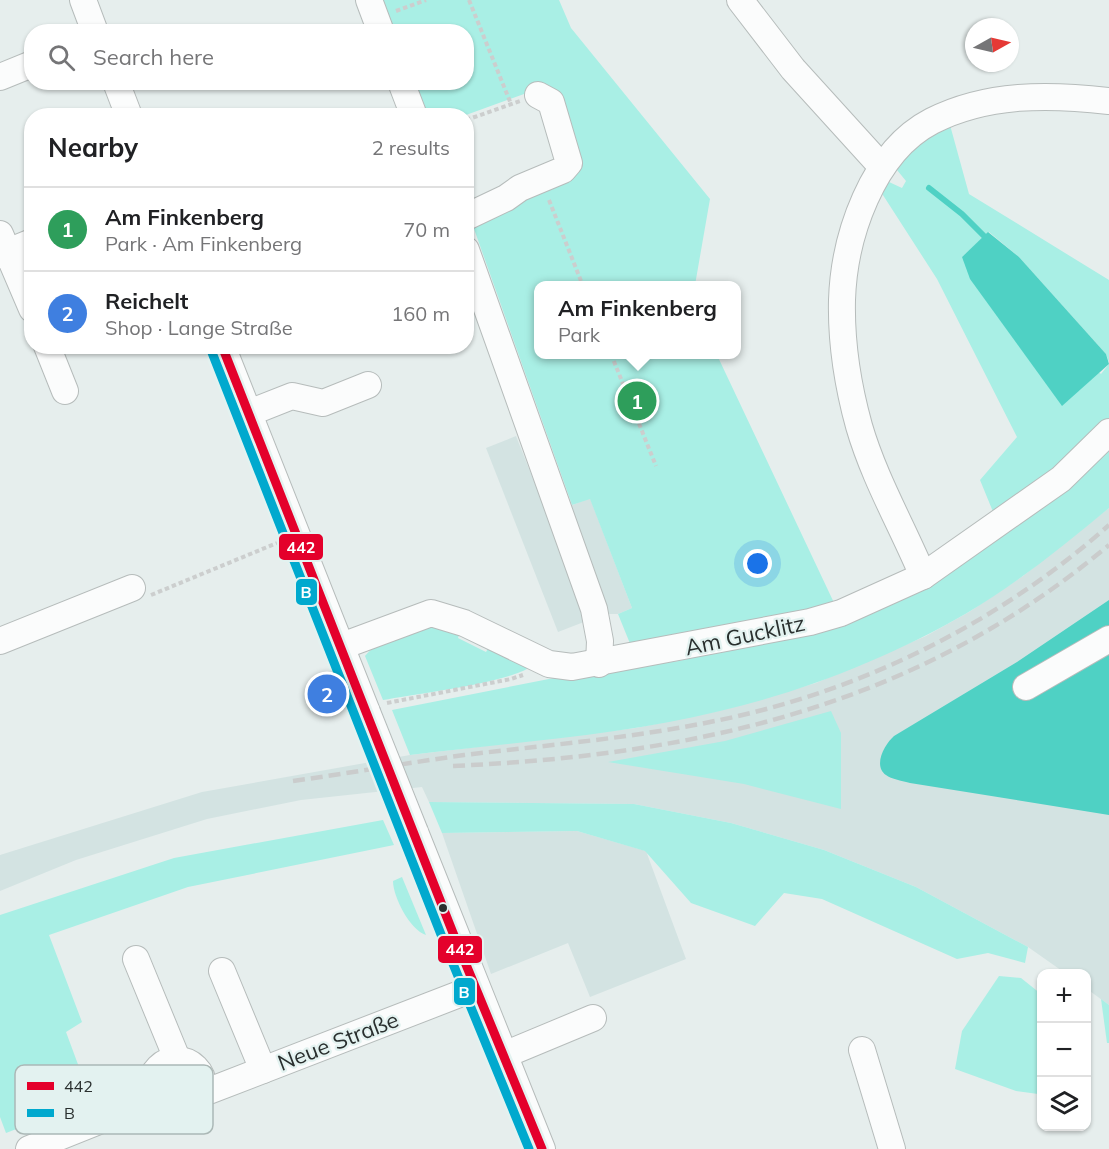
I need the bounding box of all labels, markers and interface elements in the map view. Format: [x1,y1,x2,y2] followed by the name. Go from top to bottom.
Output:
[965,18,1019,72] north arrow
[24,24,474,90] search box
[45,41,78,74] icon: search
[93,43,214,71] text: Search here
[48,131,138,164] text: Nearby
[372,135,450,160] text: 2 results
[105,203,264,231] text: Am Finkenberg
[62,217,74,242] text: 1
[403,217,450,242] text: 70 m
[105,231,302,256] text: Park · Am Finkenberg
[534,281,741,359] popup
[105,287,188,315] text: Reichelt
[558,294,717,322] text: Am Finkenberg
[62,301,74,326] text: 2
[391,301,450,326] text: 160 m
[105,315,293,340] text: Shop · Lange Straße
[558,322,600,347] text: Park
[618,378,656,424] pin: 1
[278,533,324,561] line badge: 442
[287,537,315,557] text: 442
[743,549,772,578] your location
[295,578,318,606] line badge: B
[300,582,312,602] text: B
[683,609,807,661] street label: Am Gucklitz
[308,672,346,716] pin: 2
[437,902,449,914] unlabelled marker
[437,935,483,964] line badge: 442
[446,939,474,959] text: 442
[1037,969,1091,1131] map controls
[1037,969,1091,1023] button: +
[453,977,476,1006] line badge: B
[458,982,470,1002] text: B
[274,1005,402,1077] street label: Neue Straße
[1037,1023,1091,1077] button: −
[15,1065,213,1134] legend
[64,1076,93,1096] text: 442
[1037,1077,1091,1131] button: layers
[64,1103,75,1123] text: B

